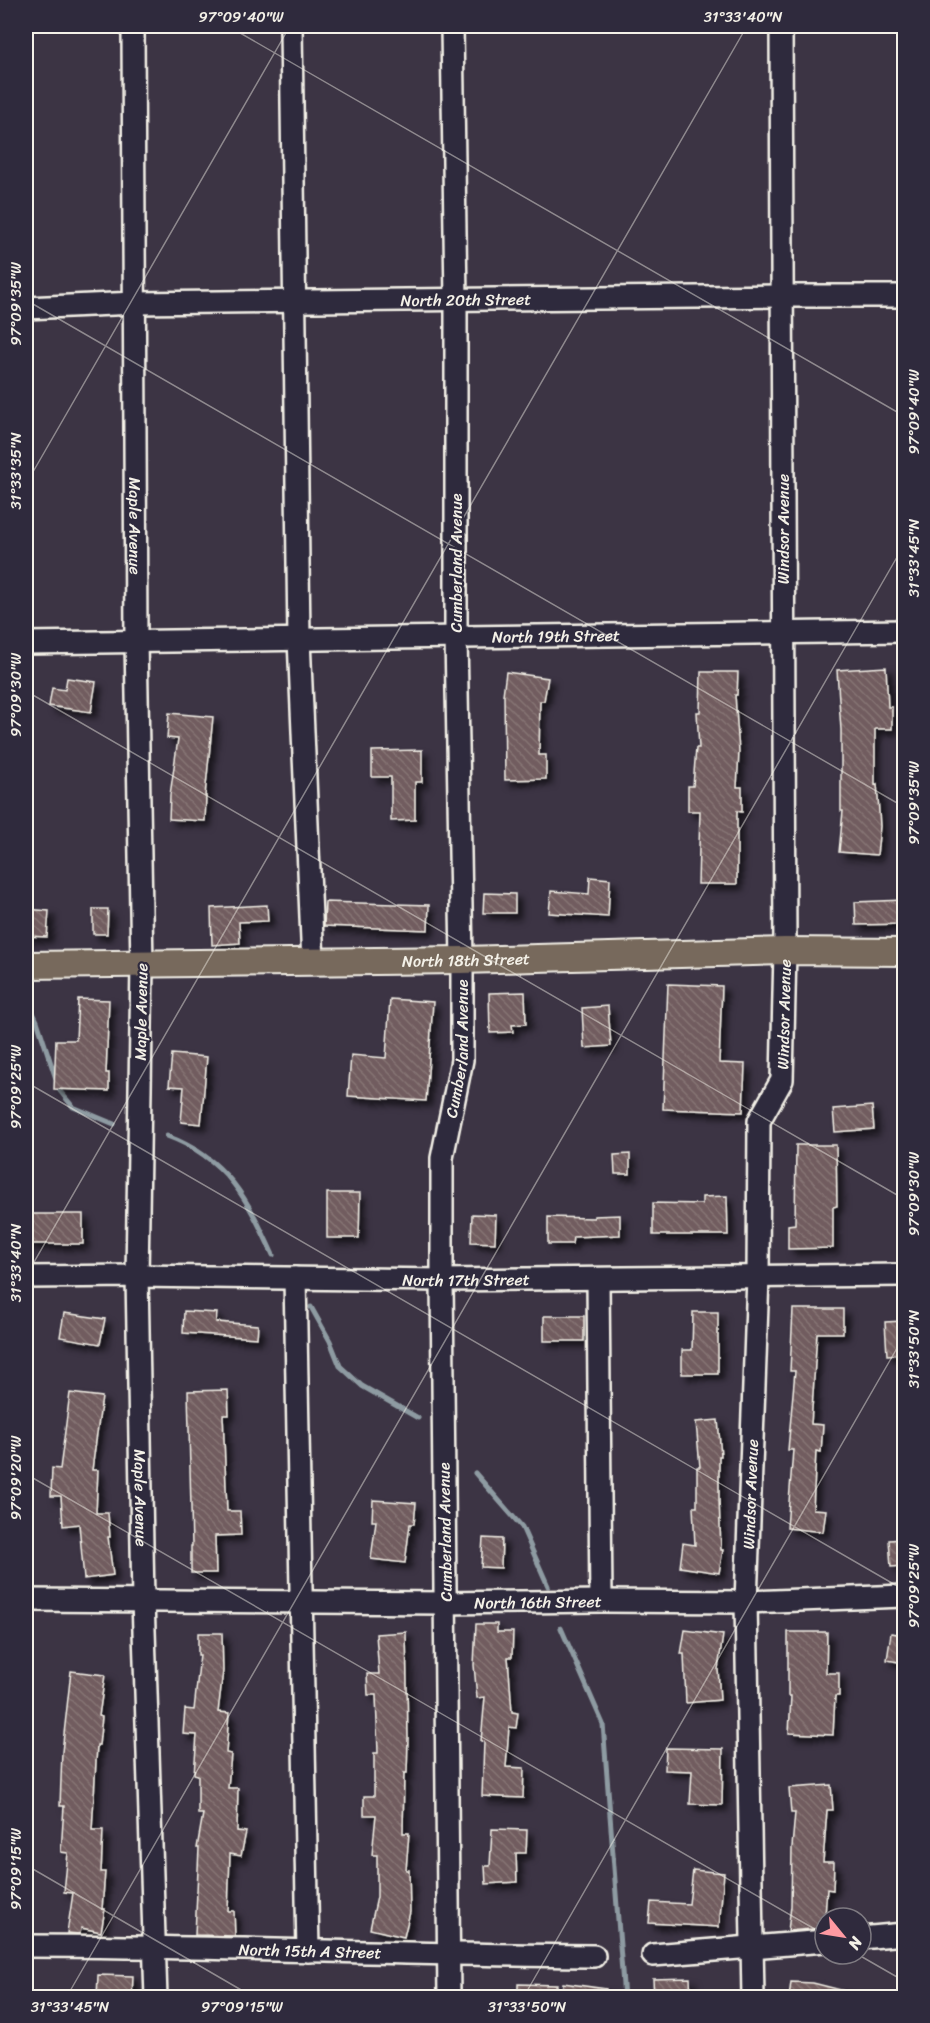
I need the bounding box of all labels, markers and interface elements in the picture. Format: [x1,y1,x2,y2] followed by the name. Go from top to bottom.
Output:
[198,4,284,30] text: 97°09'40"W
[704,4,783,30] text: 31°33'40"N
[3,262,29,346] text: 97°09'35"W
[400,284,531,315] street label: North 20th Street
[901,369,927,455] text: 97°09'40"W
[3,432,29,510] text: 31°33'35"N
[769,474,798,584] street label: Windsor Avenue
[121,477,150,575] street label: Maple Avenue
[442,493,471,633] street label: Cumberland Avenue
[901,518,927,597] text: 31°33'45"N
[492,620,620,651] street label: North 19th Street
[3,653,29,737] text: 97°09'30"W
[901,761,927,845] text: 97°09'35"W
[402,944,530,975] street label: North 18th Street
[768,959,799,1070] street label: Windsor Avenue
[126,963,156,1061] street label: Maple Avenue
[436,979,477,1120] street label: Cumberland Avenue
[3,1045,29,1129] text: 97°09'25"W
[901,1152,927,1236] text: 97°09'30"W
[3,1223,29,1302] text: 31°33'40"N
[402,1265,530,1295] street label: North 17th Street
[901,1309,927,1388] text: 31°33'50"N
[3,1435,29,1520] text: 97°09'20"W
[733,1438,767,1550] street label: Windsor Avenue
[126,1449,157,1547] street label: Maple Avenue
[429,1462,461,1602] street label: Cumberland Avenue
[901,1544,927,1628] text: 97°09'25"W
[474,1586,602,1617] street label: North 16th Street
[3,1828,29,1910] text: 97°09'15"W
[813,1906,873,1966] north arrow
[840,1930,871,1956] text: N
[238,1934,382,1967] street label: North 15th A Street
[31,1994,110,2020] text: 31°33'45"N
[201,1994,283,2020] text: 97°09'15"W
[488,1994,567,2020] text: 31°33'50"N

